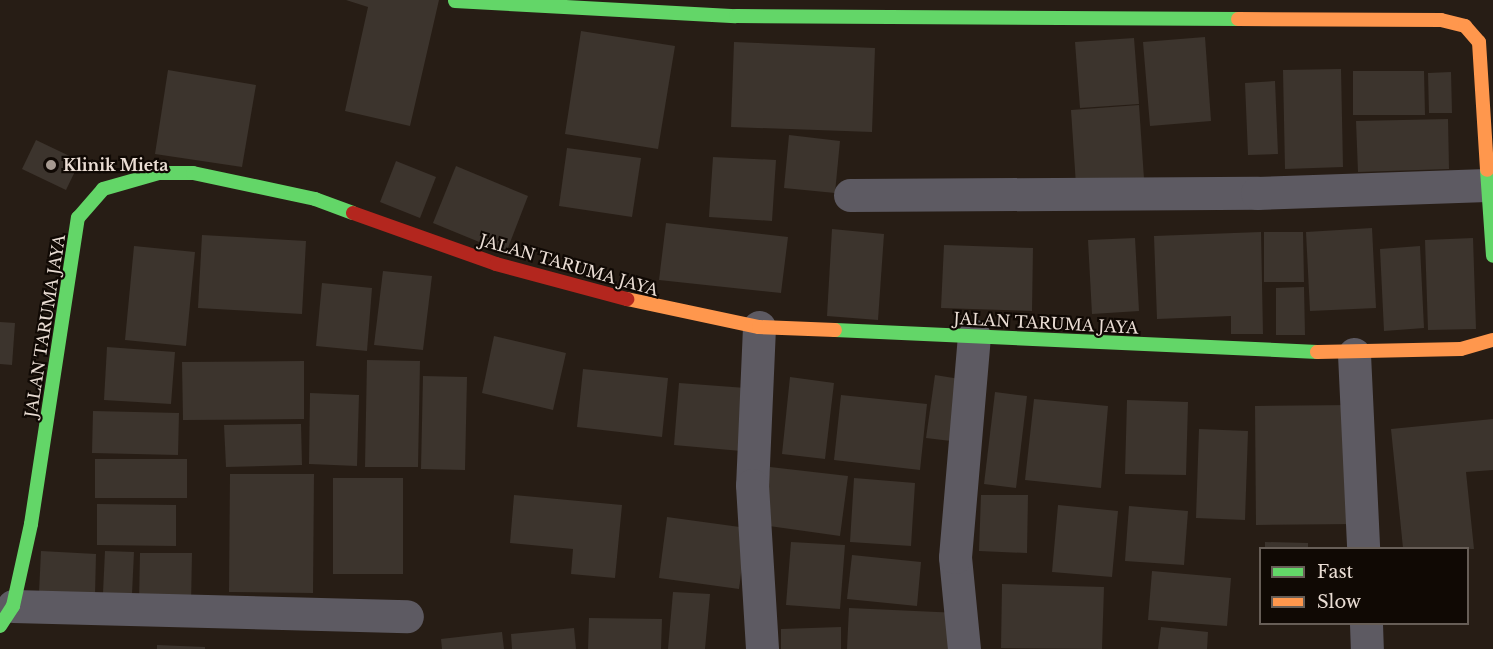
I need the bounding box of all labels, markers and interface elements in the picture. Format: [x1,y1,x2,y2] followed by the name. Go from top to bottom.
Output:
[63,155,169,175] place label: Klinik Mieta
[44,158,58,172] marker: Klinik Mieta
[477,230,661,300] street label: JALAN TARUMA JAYA
[21,233,69,419] street label: JALAN TARUMA JAYA
[952,309,1140,337] street label: JALAN TARUMA JAYA
[1259,547,1469,625] legend
[1317,561,1353,583] text: Fast
[1317,591,1361,613] text: Slow

